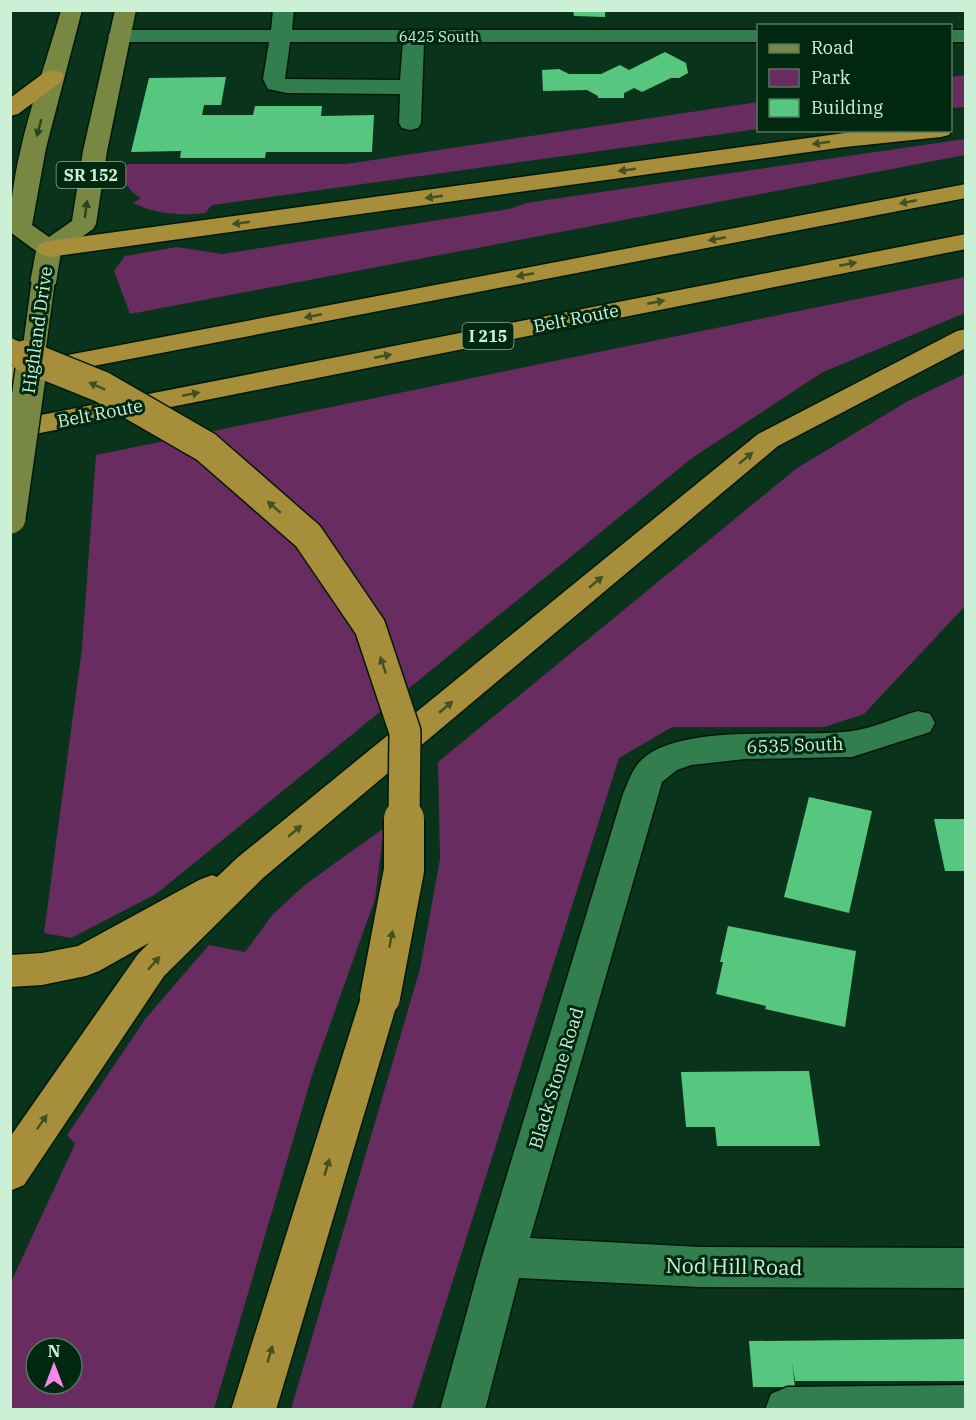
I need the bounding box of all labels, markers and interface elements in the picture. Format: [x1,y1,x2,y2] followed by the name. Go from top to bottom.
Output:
[757,24,952,132] legend
[399,27,479,46] street label: 6425 South
[811,36,854,59] text: Road
[811,66,851,89] text: Park
[811,96,883,119] text: Building
[34,119,43,137] one-way arrow
[811,139,830,148] one-way arrow
[56,162,125,188] road number: SR 152
[618,165,637,175] one-way arrow
[425,192,444,201] one-way arrow
[898,198,917,207] one-way arrow
[82,199,91,218] one-way arrow
[231,218,250,228] one-way arrow
[707,235,726,244] one-way arrow
[838,259,857,268] one-way arrow
[17,265,57,395] street label: Highland Drive
[515,271,534,280] one-way arrow
[647,297,666,306] one-way arrow
[531,298,621,338] street label: Belt Route
[303,312,322,321] one-way arrow
[462,323,514,349] road number: I 215
[373,351,392,360] one-way arrow
[88,381,105,390] one-way arrow
[182,389,201,399] one-way arrow
[55,393,145,433] street label: Belt Route
[738,452,754,465] one-way arrow
[266,500,282,513] one-way arrow
[588,576,604,589] one-way arrow
[377,656,387,674] one-way arrow
[438,701,453,713] one-way arrow
[746,732,844,758] street label: 6535 South
[287,825,302,838] one-way arrow
[387,929,396,948] one-way arrow
[147,956,160,971] one-way arrow
[524,1004,588,1151] street label: Black Stone Road
[36,1115,48,1131] one-way arrow
[323,1158,332,1176] one-way arrow
[665,1251,803,1281] street label: Nod Hill Road
[24,1336,84,1396] north arrow
[48,1341,60,1361] text: N
[266,1345,275,1363] one-way arrow

